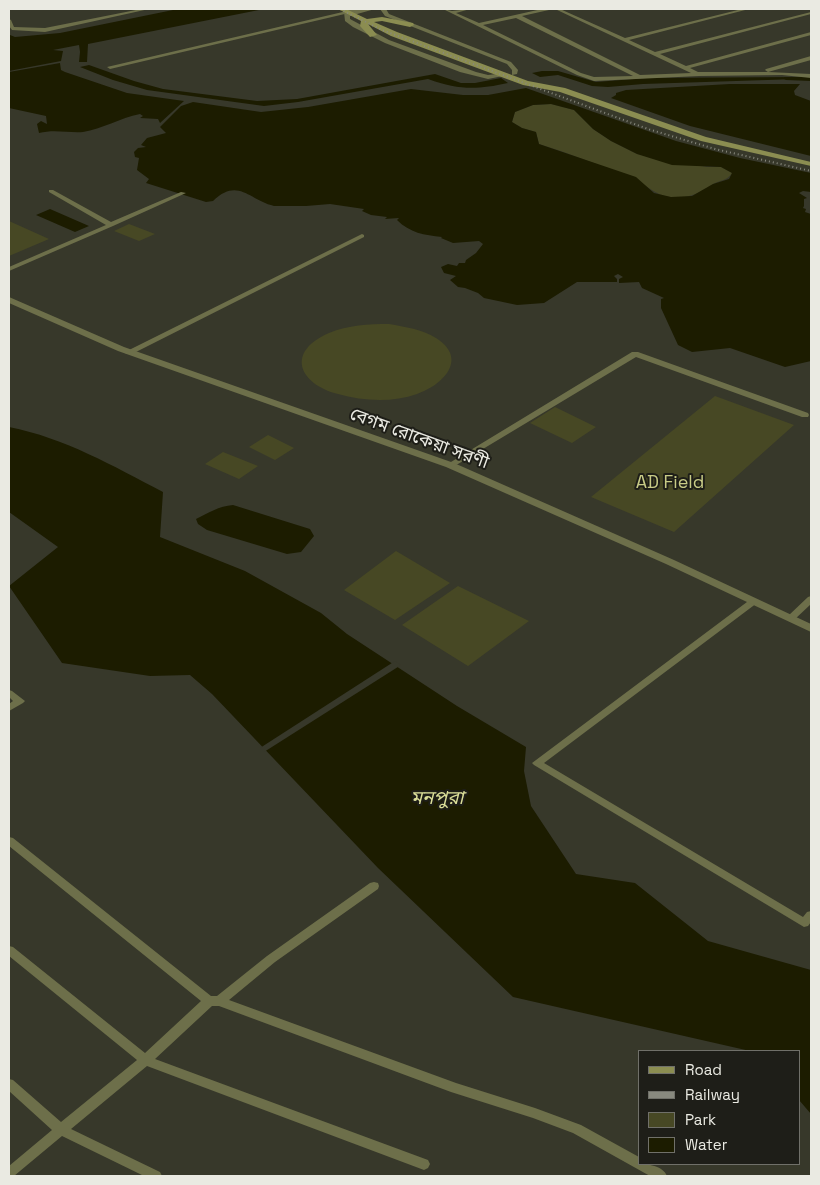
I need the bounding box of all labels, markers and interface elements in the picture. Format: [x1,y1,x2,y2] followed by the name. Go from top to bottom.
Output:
[347,404,491,474] street label: বেগম রোকেয়া সরণী
[636,472,704,494] park label: AD Field
[410,788,464,810] water label: মনপুরা
[638,1050,800,1165] legend
[685,1060,722,1079] text: Road
[685,1085,740,1104] text: Railway
[685,1110,716,1129] text: Park
[685,1135,727,1154] text: Water

